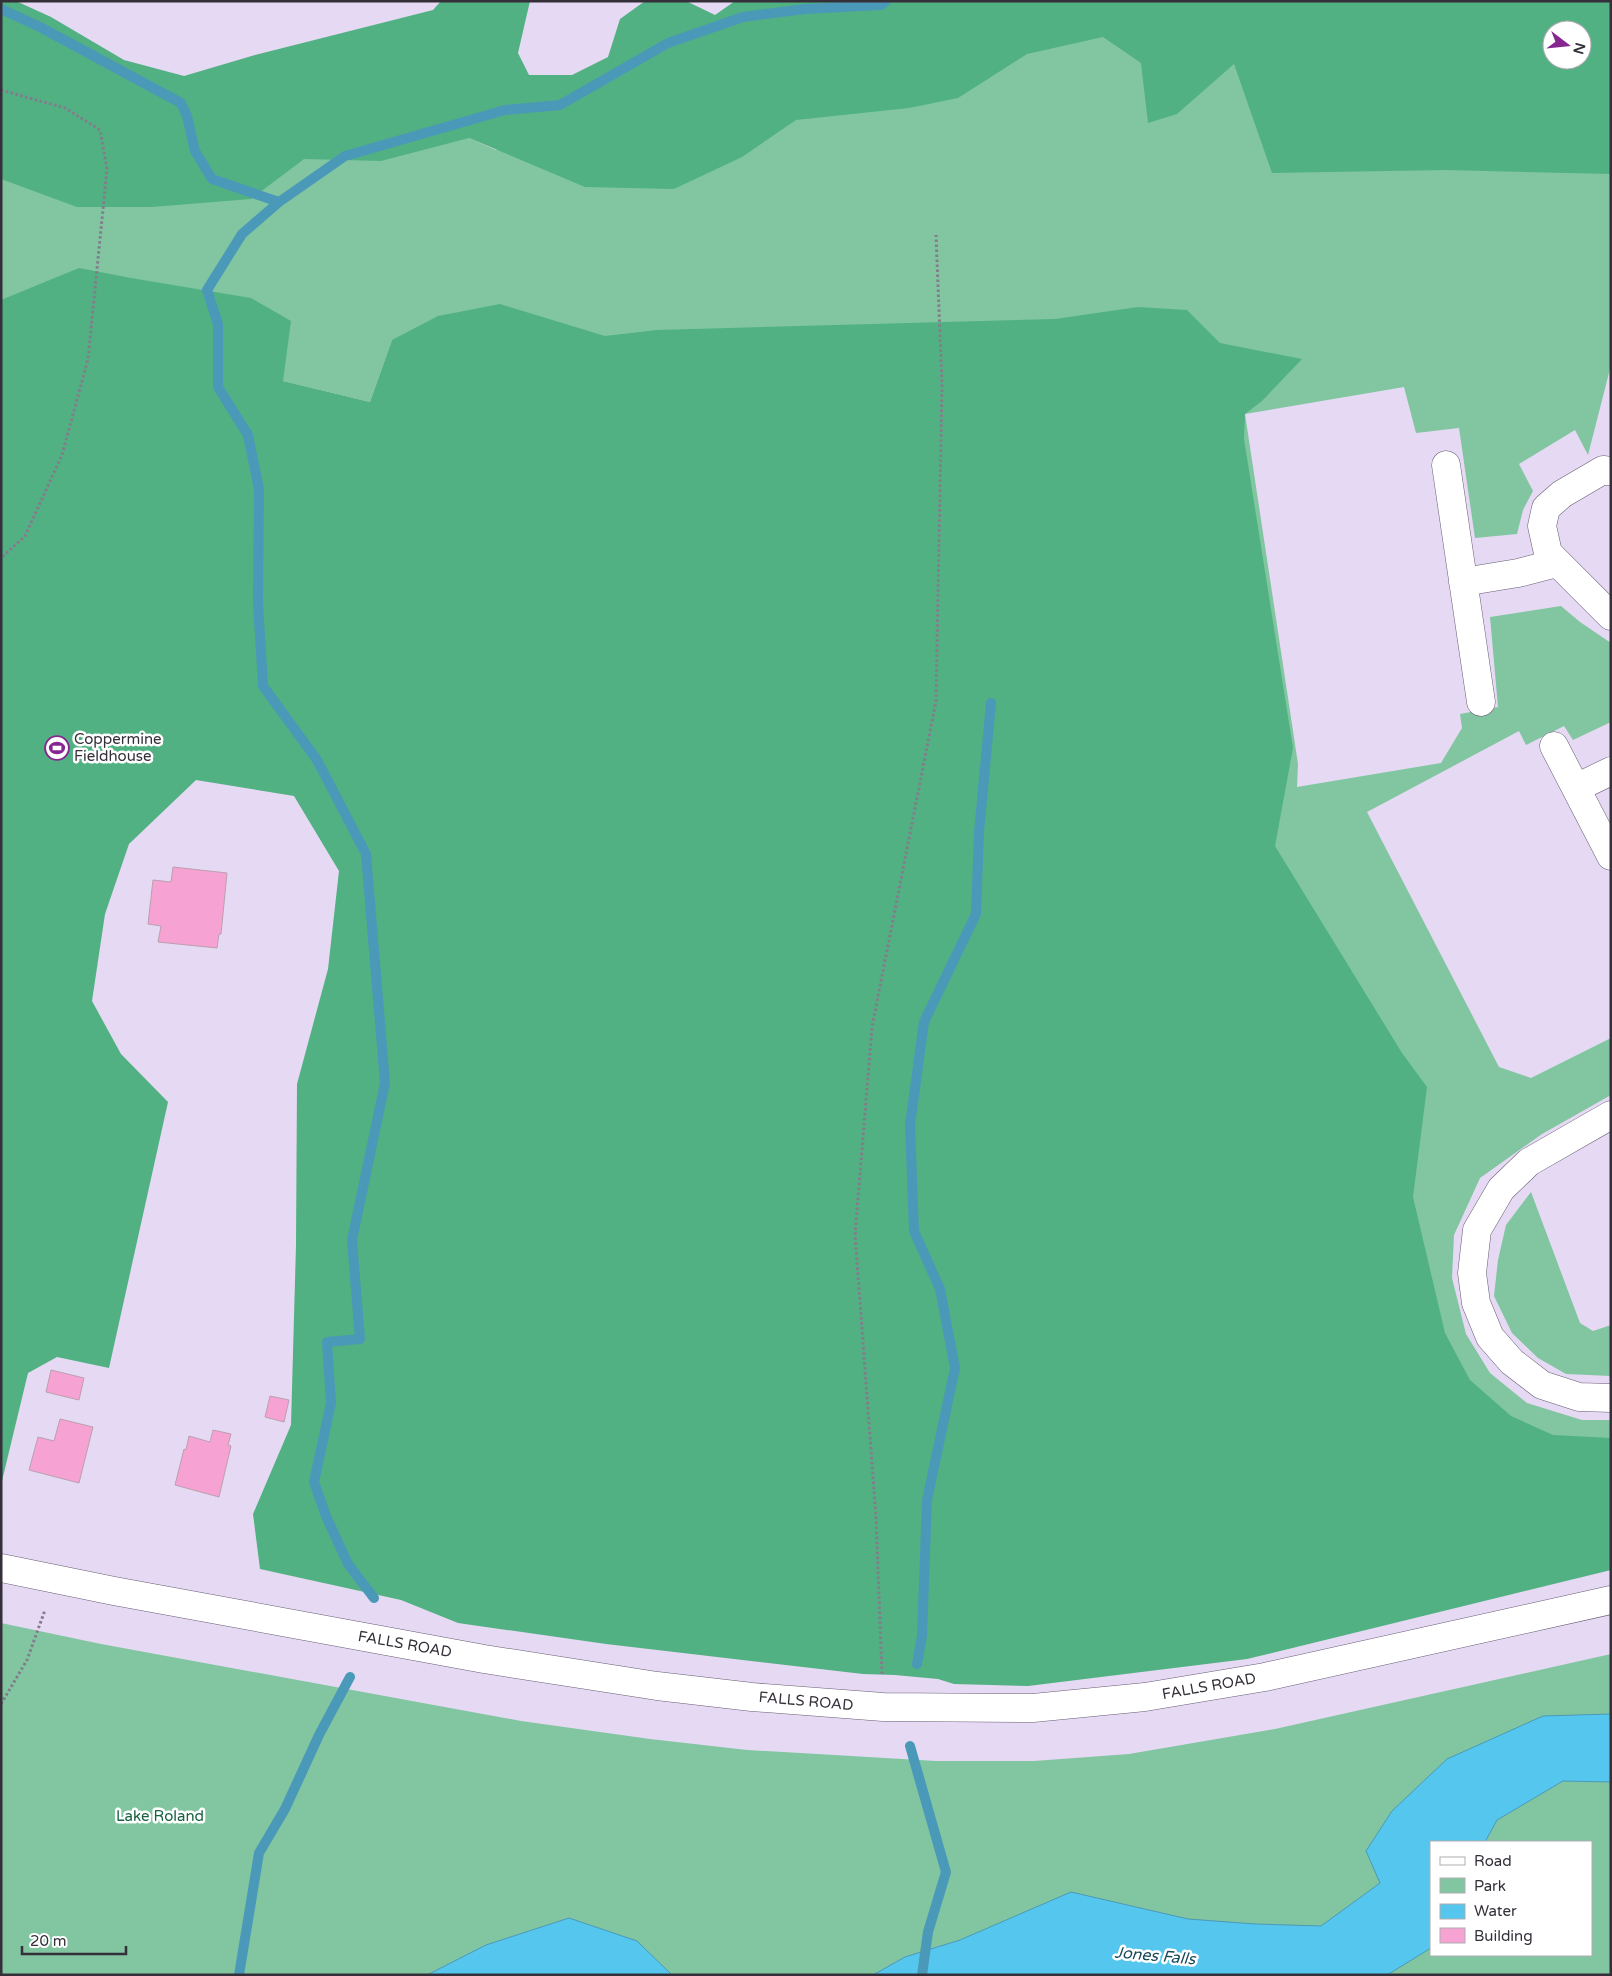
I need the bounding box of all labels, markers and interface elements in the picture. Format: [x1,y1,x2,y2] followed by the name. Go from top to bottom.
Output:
[1542,20,1592,70] north arrow
[1569,41,1589,56] text: N
[74,730,162,765] place label: Coppermine Fieldhouse
[44,735,70,761] sports icon: Coppermine Fieldhouse
[357,1627,453,1661] street label: FALLS ROAD
[1161,1669,1257,1703] street label: FALLS ROAD
[758,1688,854,1714] street label: FALLS ROAD
[116,1807,204,1825] park label: Lake Roland
[1430,1841,1592,1956] legend
[1474,1852,1512,1870] text: Road
[1474,1877,1506,1895] text: Park
[1474,1902,1517,1920] text: Water
[22,1924,126,1956] scale bar
[1474,1927,1533,1945] text: Building
[30,1932,67,1950] text: 20 m
[1114,1943,1198,1970] water label: Jones Falls

